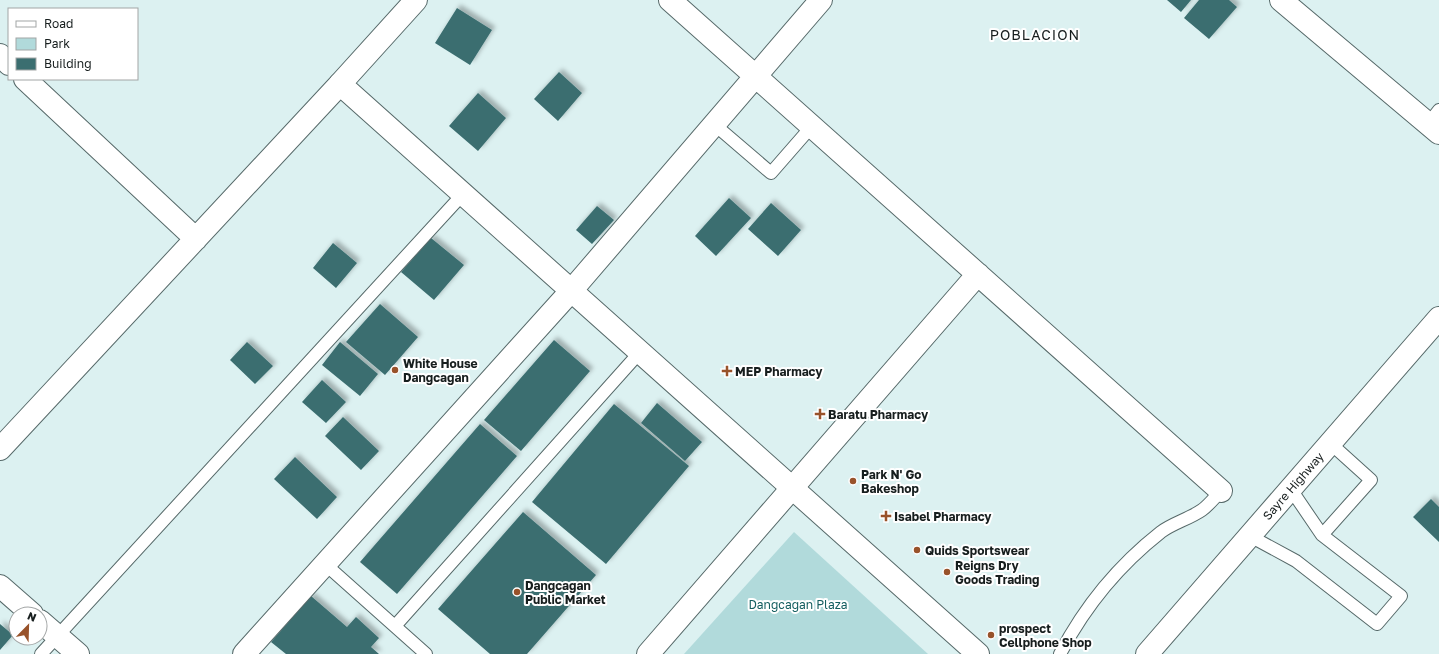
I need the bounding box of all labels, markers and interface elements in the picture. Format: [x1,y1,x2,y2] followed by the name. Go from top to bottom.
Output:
[8,8,138,80] legend
[44,16,73,31] text: Road
[990,26,1080,43] district label: POBLACION
[44,36,70,51] text: Park
[44,56,92,71] text: Building
[403,356,478,385] place label: White House Dangcagan
[735,364,823,379] place label: MEP Pharmacy
[390,365,400,375] marker: White House Dangcagan
[722,366,732,376] marker: MEP Pharmacy
[828,407,929,422] place label: Baratu Pharmacy
[815,409,825,419] marker: Baratu Pharmacy
[1259,449,1327,523] street label: Sayre Highway
[861,467,921,496] place label: Park N' Go Bakeshop
[848,476,858,486] marker: Park N' Go Bakeshop
[894,509,992,524] place label: Isabel Pharmacy
[881,511,891,521] marker: Isabel Pharmacy
[925,543,1030,558] place label: Quids Sportswear
[912,545,922,555] marker: Quids Sportswear
[955,558,1039,587] place label: Reigns Dry Goods Trading
[942,567,952,577] marker: Reigns Dry Goods Trading
[525,578,606,607] place label: Dangcagan Public Market
[512,587,522,597] marker: Dangcagan Public Market
[748,597,848,612] park label: Dangcagan Plaza
[8,606,48,646] north arrow
[26,609,38,624] text: N
[999,621,1092,650] place label: prospect Cellphone Shop
[986,630,996,640] marker: prospect Cellphone Shop

